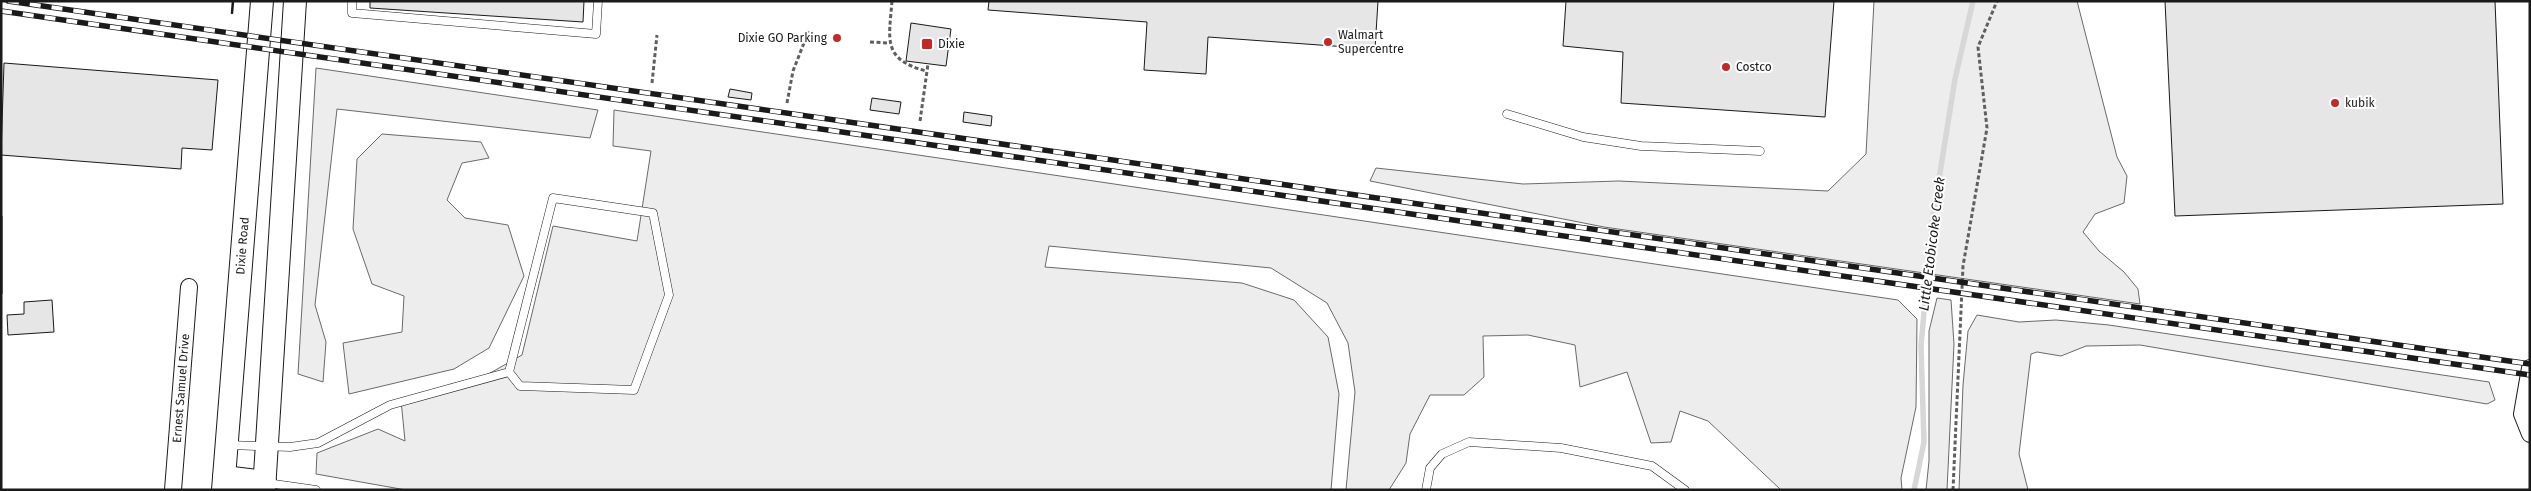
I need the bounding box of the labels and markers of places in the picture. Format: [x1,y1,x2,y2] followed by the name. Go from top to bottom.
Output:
[1338,28,1404,56] place label: Walmart Supercentre
[738,31,828,45] place label: Dixie GO Parking
[831,32,843,44] marker: Dixie GO Parking
[1322,36,1334,48] marker: Walmart Supercentre
[920,37,934,51] marker: Dixie
[938,37,965,51] place label: Dixie
[1736,60,1772,74] place label: Costco
[1720,61,1732,73] marker: Costco
[2345,96,2376,110] place label: kubik
[2329,97,2341,109] marker: kubik

